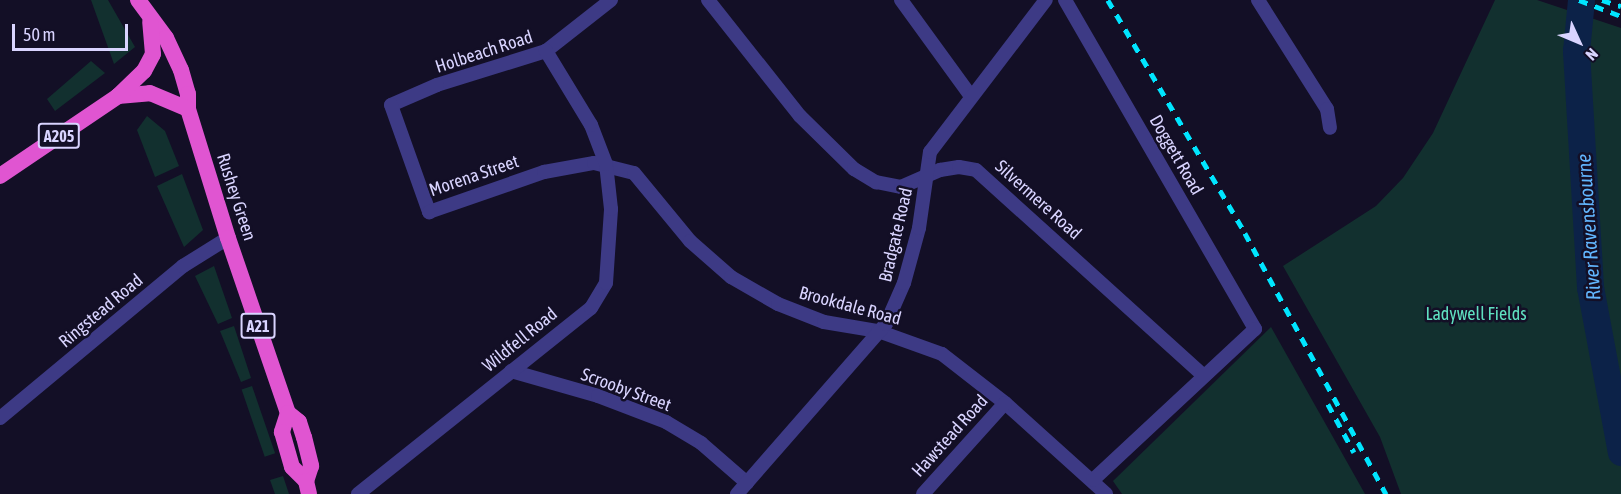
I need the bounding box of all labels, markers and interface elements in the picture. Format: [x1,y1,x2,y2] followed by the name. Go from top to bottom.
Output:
[15,12,130,50] scale bar
[1549,12,1609,72] north arrow
[23,24,55,45] text: 50 m
[433,26,535,78] street label: Holbeach Road
[1582,45,1602,64] text: N
[1144,111,1208,199] street label: Doggett Road
[36,123,82,149] road number: A205
[212,151,260,243] street label: Rushey Green
[426,151,522,201] street label: Morena Street
[1571,153,1605,301] water label: River Ravensbourne
[990,156,1086,244] street label: Silvermere Road
[875,186,917,284] street label: Bradgate Road
[55,270,147,352] street label: Ringstead Road
[797,282,903,330] street label: Brookdale Road
[478,303,562,377] street label: Wildfell Road
[1425,303,1527,325] park label: Ladywell Fields
[240,313,276,339] road number: A21
[578,364,674,416] street label: Scrooby Street
[908,391,992,481] street label: Hawstead Road

